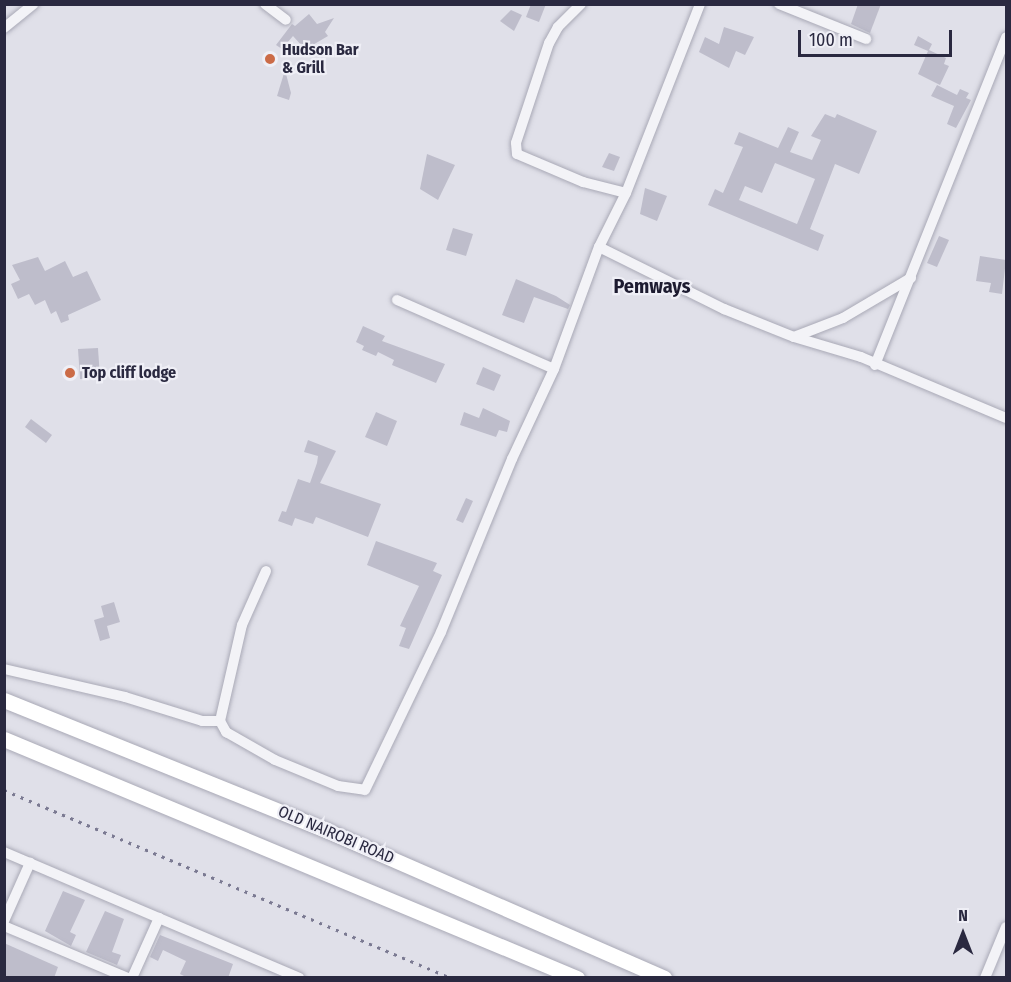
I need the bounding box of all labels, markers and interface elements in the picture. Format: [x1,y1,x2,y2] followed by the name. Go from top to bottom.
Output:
[801,18,956,56] scale bar
[809,29,853,51] text: 100 m
[282,40,359,78] place label: Hudson Bar & Grill
[263,52,277,66] marker: Hudson Bar & Grill
[614,274,690,298] district label: Pemways
[82,363,176,383] place label: Top cliff lodge
[63,366,77,380] marker: Top cliff lodge
[275,802,397,868] street label: OLD NAIROBI ROAD
[933,904,993,964] north arrow
[958,906,968,925] text: N

